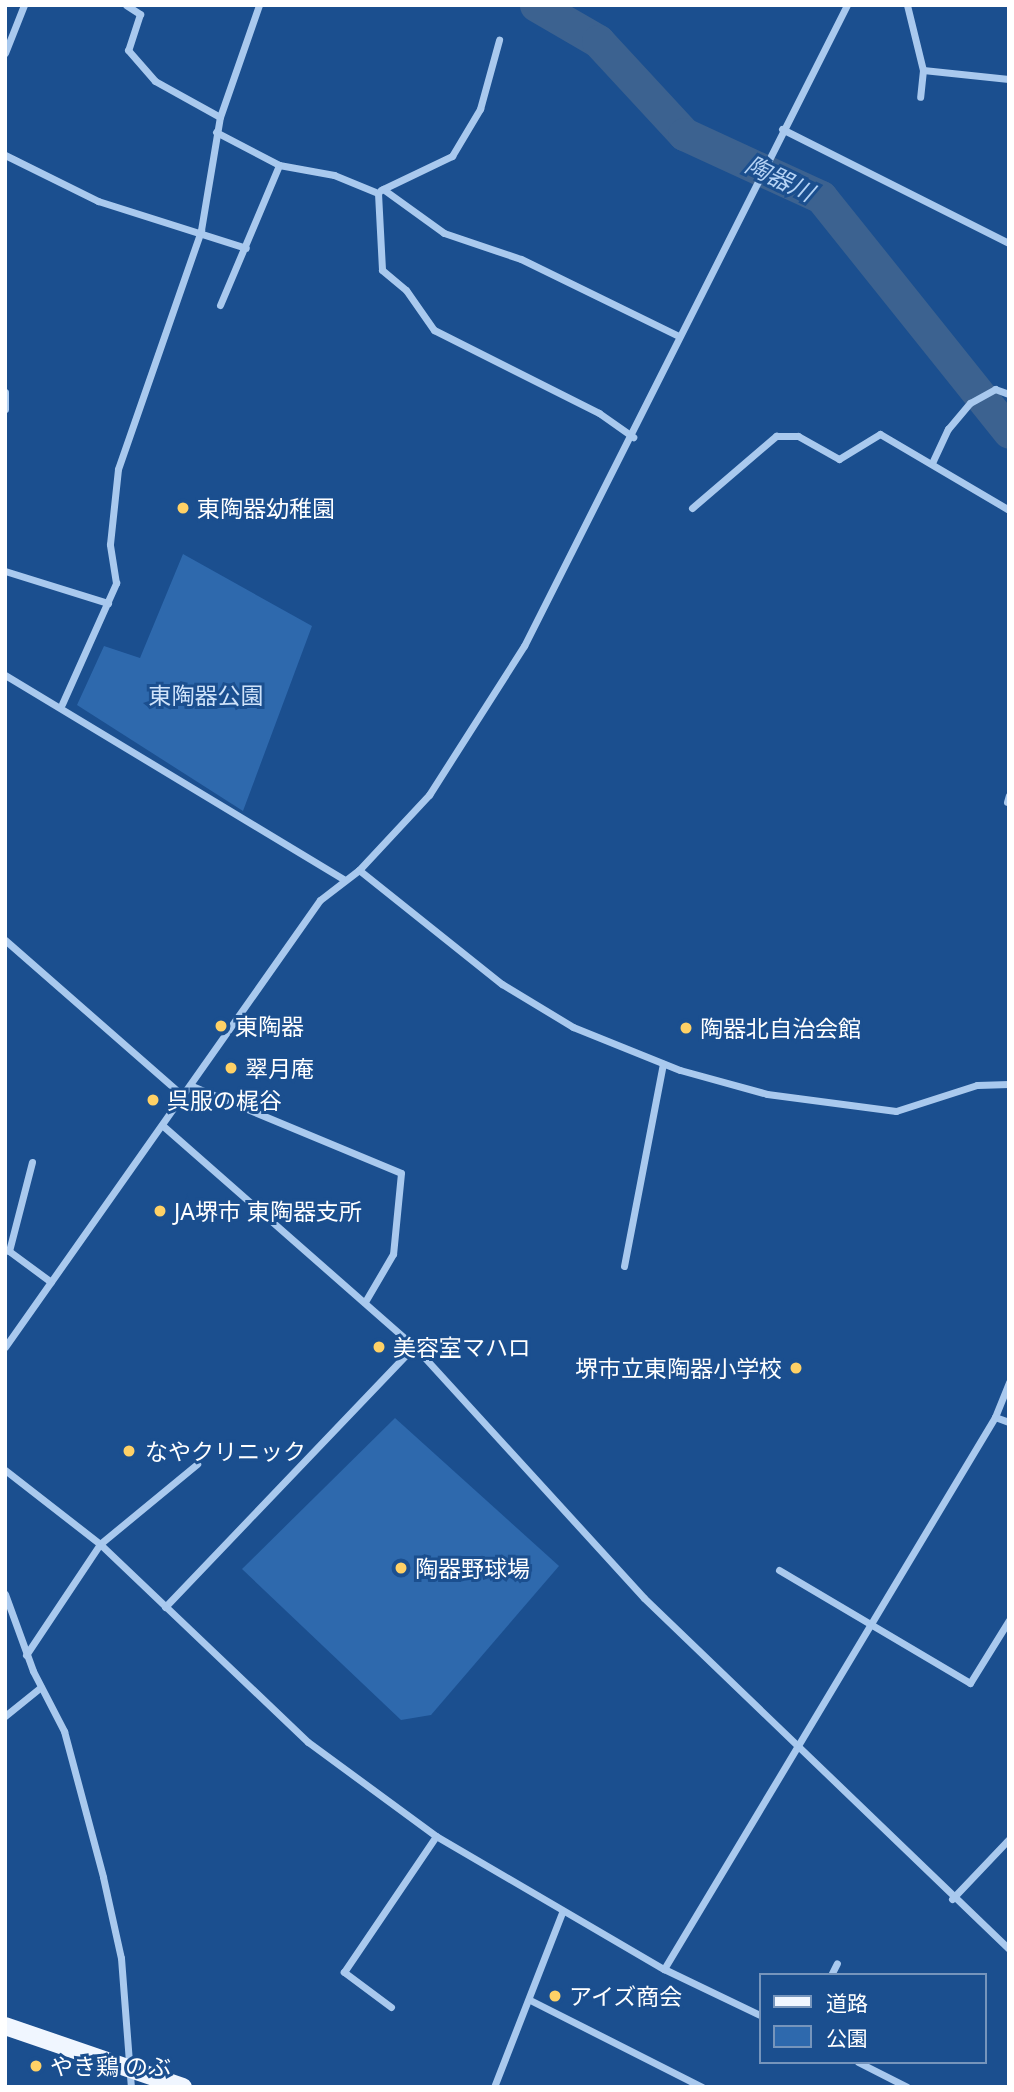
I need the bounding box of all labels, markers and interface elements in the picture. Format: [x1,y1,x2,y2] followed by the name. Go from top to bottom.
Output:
[741,149,819,207] water label: 陶器川
[197,494,335,522] place label: 東陶器幼稚園
[175,500,191,516] marker: 東陶器幼稚園
[149,681,263,709] park label: 東陶器公園
[235,1012,304,1040] place label: 東陶器
[700,1014,861,1042] place label: 陶器北自治会館
[213,1018,229,1034] marker: 東陶器
[678,1020,694,1036] marker: 陶器北自治会館
[245,1054,314,1082] place label: 翠月庵
[223,1060,239,1076] marker: 翠月庵
[167,1086,282,1114] place label: 呉服の梶谷
[145,1092,161,1108] marker: 呉服の梶谷
[174,1197,362,1225] place label: JA堺市 東陶器支所
[152,1203,168,1219] marker: JA堺市 東陶器支所
[393,1333,531,1361] place label: 美容室マハロ
[371,1339,387,1355] marker: 美容室マハロ
[575,1354,782,1382] place label: 堺市立東陶器小学校
[788,1360,804,1376] marker: 堺市立東陶器小学校
[145,1437,306,1465] place label: なやクリニック
[119,1441,139,1461] marker: なやクリニック
[415,1554,530,1582] place label: 陶器野球場
[393,1560,409,1576] marker: 陶器野球場
[758,1973,986,2064] legend
[569,1982,684,2010] place label: アイズ商会
[547,1988,563,2004] marker: アイズ商会
[826,1989,868,2017] text: 道路
[826,2024,868,2052] text: 公園
[50,2052,171,2080] place label: やき鶏 のぶ
[28,2058,44,2074] marker: やき鶏 のぶ

